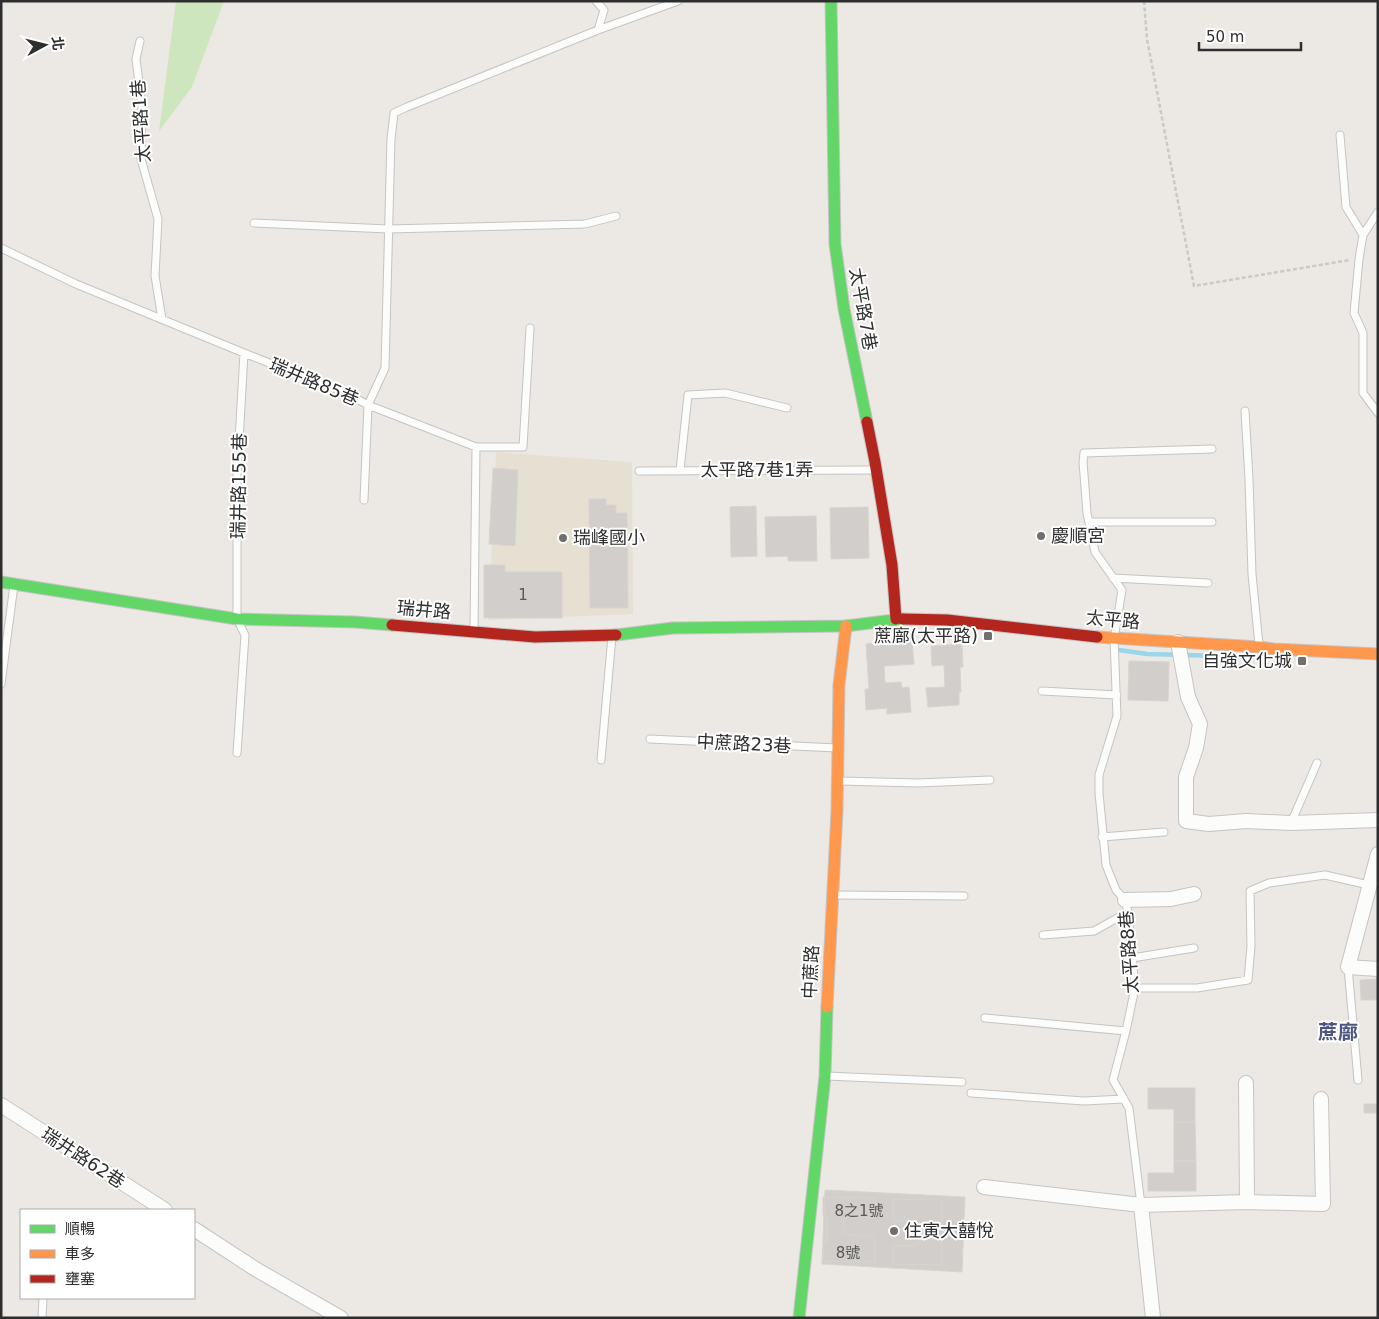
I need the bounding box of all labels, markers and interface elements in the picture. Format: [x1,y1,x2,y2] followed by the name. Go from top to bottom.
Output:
[20,20,70,70] north arrow
[1199,20,1302,52] scale bar
[1206,28,1244,46] text: 50 m
[49,35,67,51] text: 北
[127,79,154,163] street label: 太平路1巷
[846,266,881,352] street label: 太平路7巷
[266,353,362,410] street label: 瑞井路85巷
[227,433,250,539] street label: 瑞井路155巷
[701,459,813,480] street label: 太平路7巷1弄
[1051,525,1105,546] place label: 慶順宮
[573,527,645,548] place label: 瑞峰國小
[1035,530,1047,542] marker: 慶順宮
[557,532,569,544] marker: 瑞峰國小
[518,586,528,604] house number: 1
[396,597,452,622] street label: 瑞井路
[1085,607,1141,632] street label: 太平路
[874,625,978,646] place label: 蔗廍(太平路)
[982,630,994,642] marker: 蔗廍(太平路)
[1202,650,1292,671] place label: 自強文化城
[1296,655,1308,667] marker: 自強文化城
[696,731,792,756] street label: 中蔗路23巷
[1115,910,1142,994] street label: 太平路8巷
[799,944,822,999] street label: 中蔗路
[1318,1020,1358,1044] district label: 蔗廍
[38,1123,129,1192] street label: 瑞井路62巷
[834,1202,884,1220] house number: 8之1號
[20,1209,195,1299] legend
[65,1220,95,1238] text: 順暢
[904,1220,994,1241] place label: 住寅大囍悅
[888,1225,900,1237] marker: 住寅大囍悅
[836,1244,860,1262] house number: 8號
[65,1245,95,1263] text: 車多
[65,1270,95,1288] text: 壅塞

